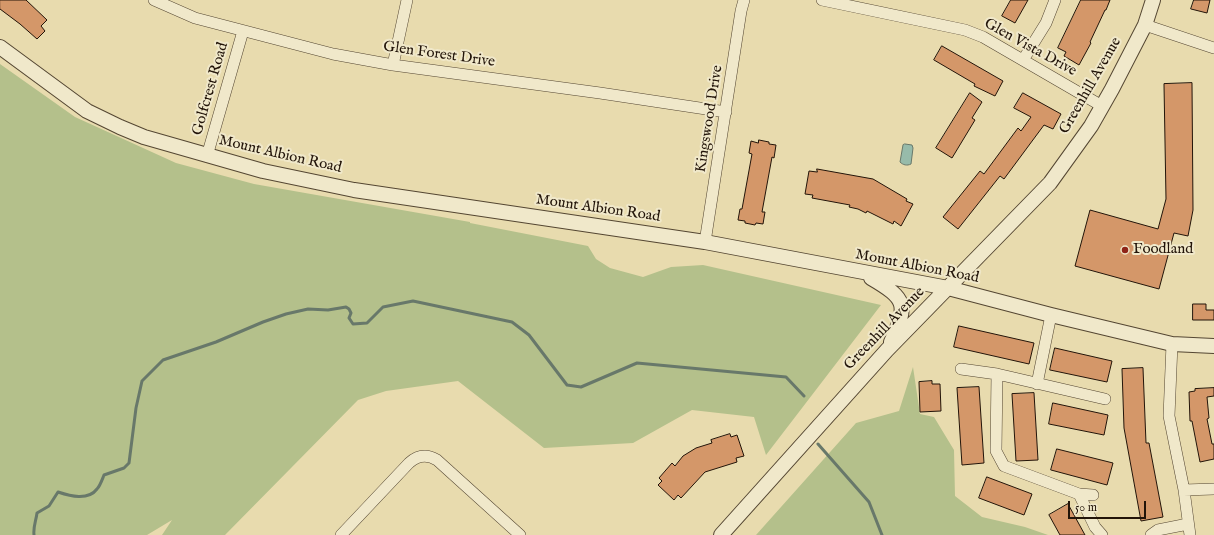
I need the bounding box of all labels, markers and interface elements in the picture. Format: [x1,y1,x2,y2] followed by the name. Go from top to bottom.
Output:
[981,15,1079,81] street label: Glen Vista Drive
[1056,35,1126,137] street label: Greenhill Avenue
[382,38,496,72] street label: Glen Forest Drive
[189,40,233,138] street label: Golfcrest Road
[693,64,727,174] street label: Kingswood Drive
[217,132,343,178] street label: Mount Albion Road
[535,191,661,227] street label: Mount Albion Road
[1133,241,1193,259] place label: Foodland
[1120,245,1130,255] marker: Foodland
[854,246,980,288] street label: Mount Albion Road
[841,284,929,374] street label: Greenhill Avenue
[1070,493,1148,519] scale bar
[1075,500,1097,515] text: 50 m

